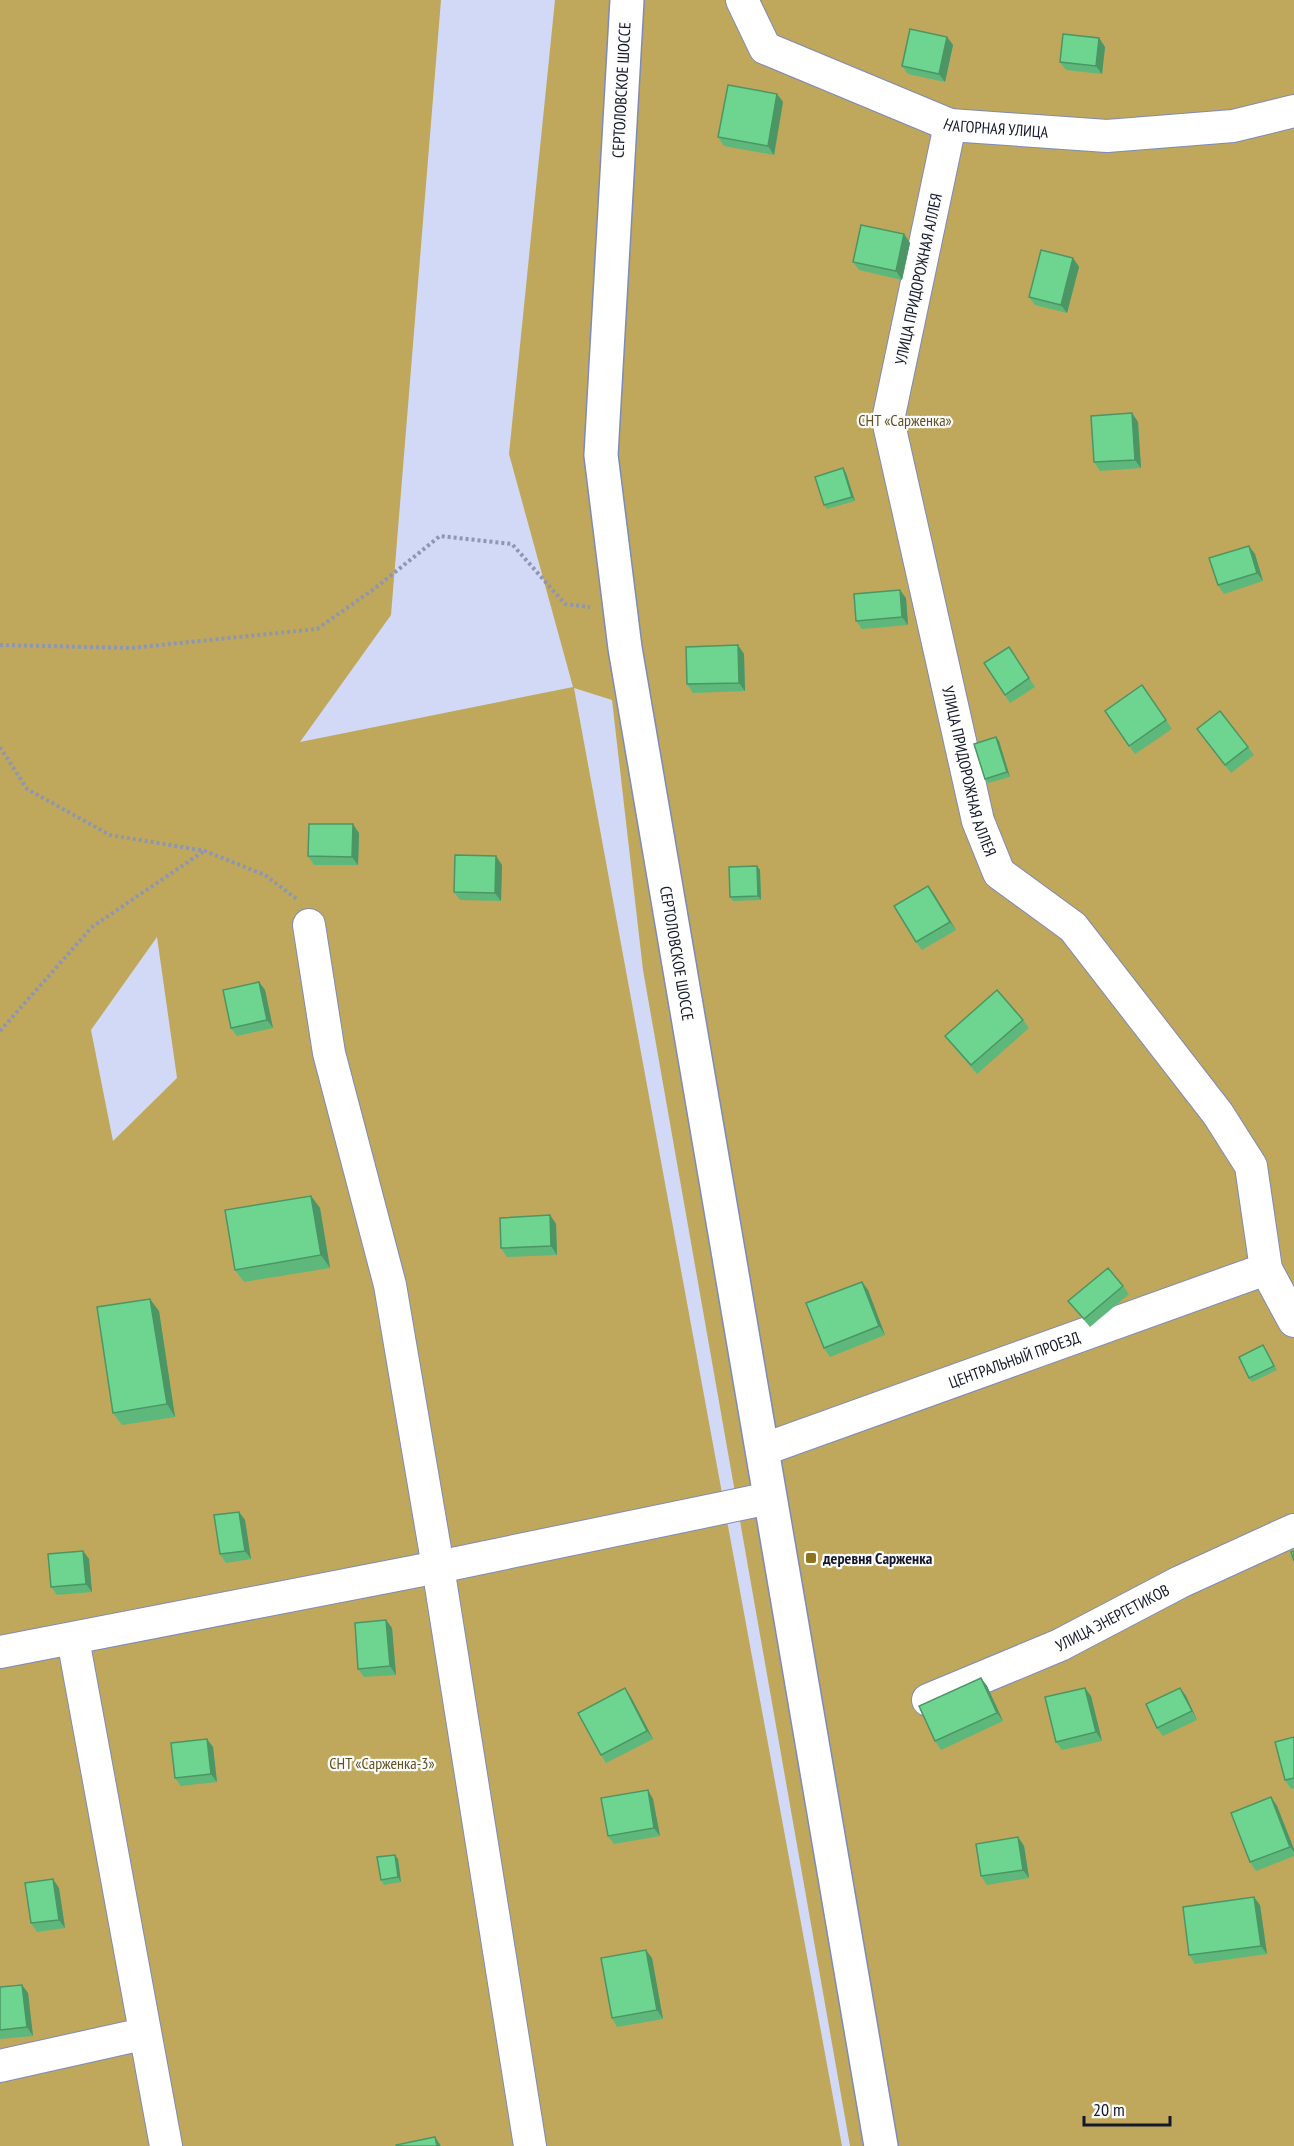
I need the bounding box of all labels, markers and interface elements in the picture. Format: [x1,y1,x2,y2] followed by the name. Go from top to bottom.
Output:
[607,21,635,158] street label: СЕРТОЛОВСКОЕ ШОССЕ
[941,114,1049,142] street label: НАГОРНАЯ УЛИЦА
[890,191,946,367] street label: УЛИЦА ПРИДОРОЖНАЯ АЛЛЕЯ
[858,410,952,430] park label: СНТ «Сарженка»
[938,684,1001,859] street label: УЛИЦА ПРИДОРОЖНАЯ АЛЛЕЯ
[656,885,699,1022] street label: СЕРТОЛОВСКОЕ ШОССЕ
[946,1327,1083,1392] street label: ЦЕНТРАЛЬНЫЙ ПРОЕЗД
[822,1548,933,1568] place label: деревня Сарженка
[804,1551,818,1565] marker: деревня Сарженка
[1053,1580,1173,1656] street label: УЛИЦА ЭНЕРГЕТИКОВ
[329,1753,435,1773] park label: СНТ «Сарженка-3»
[1084,2089,1170,2127] scale bar
[1093,2098,1125,2121] text: 20 m

